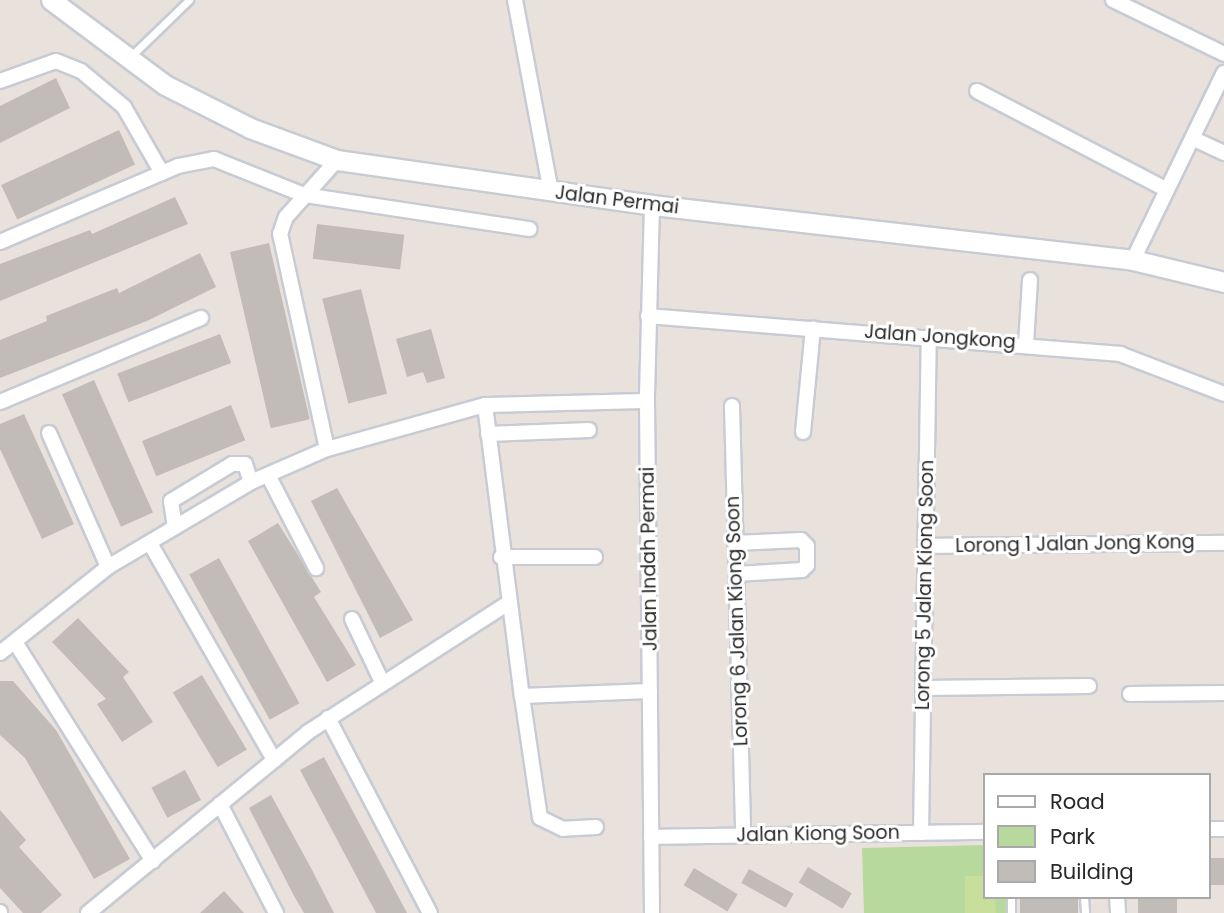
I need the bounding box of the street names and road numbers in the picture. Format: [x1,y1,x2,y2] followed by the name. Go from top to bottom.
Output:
[554,181,680,219] street label: Jalan Permai
[863,320,1017,354] street label: Jalan Jongkong
[911,460,939,710] street label: Lorong 5 Jalan Kiong Soon
[636,467,662,651] street label: Jalan Indah Permai
[721,495,753,747] street label: Lorong 6 Jalan Kiong Soon
[955,531,1195,557] street label: Lorong 1 Jalan Jong Kong
[736,821,900,847] street label: Jalan Kiong Soon

